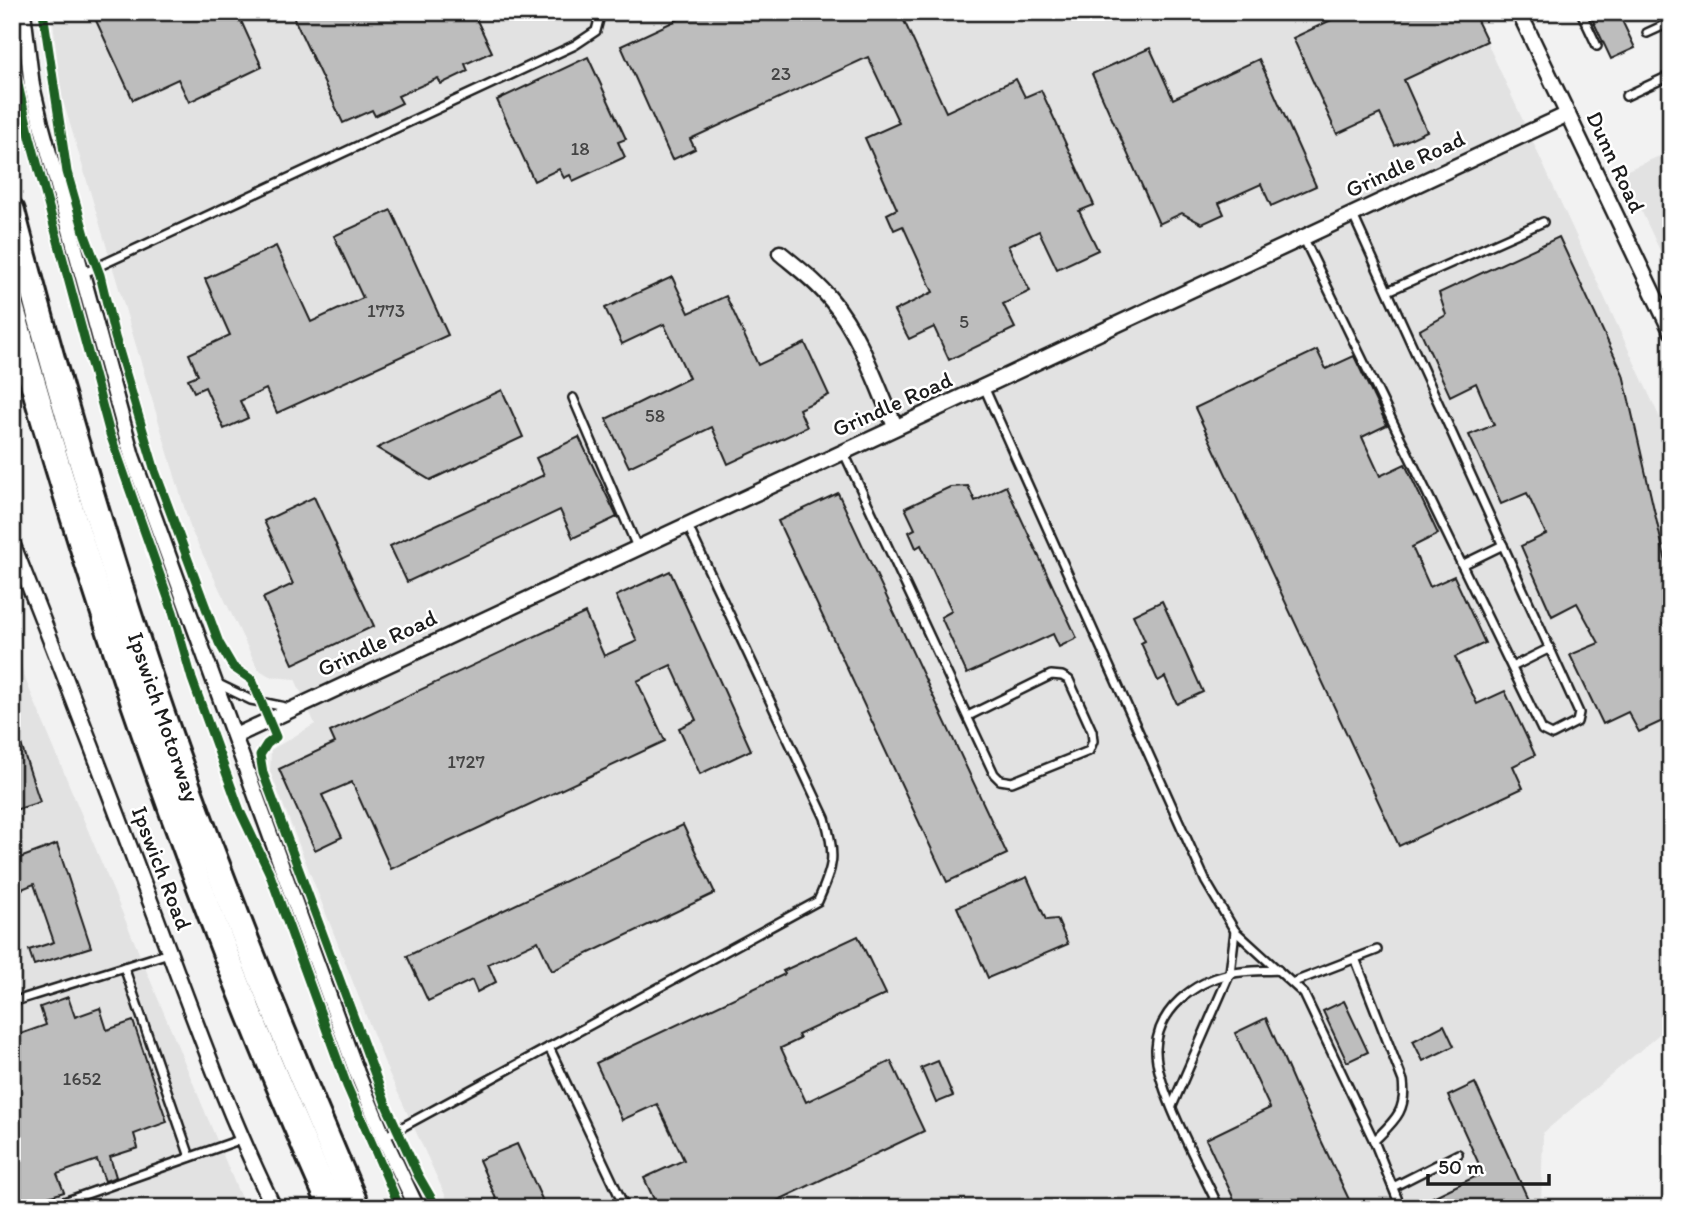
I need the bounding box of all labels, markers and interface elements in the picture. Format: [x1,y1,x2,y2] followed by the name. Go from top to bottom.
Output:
[771,62,791,85] house number: 23
[1580,107,1652,218] street label: Dunn Road
[1341,124,1469,204] street label: Grindle Road
[570,137,590,160] house number: 18
[367,299,405,322] house number: 1773
[959,310,969,333] house number: 5
[828,365,956,443] street label: Grindle Road
[645,404,665,427] house number: 58
[313,603,441,683] street label: Grindle Road
[122,628,206,806] street label: Ipswich Motorway
[447,750,485,773] house number: 1727
[126,802,199,934] street label: Ipswich Road
[63,1067,101,1090] house number: 1652
[1428,1143,1548,1187] scale bar
[1438,1154,1485,1179] text: 50 m

